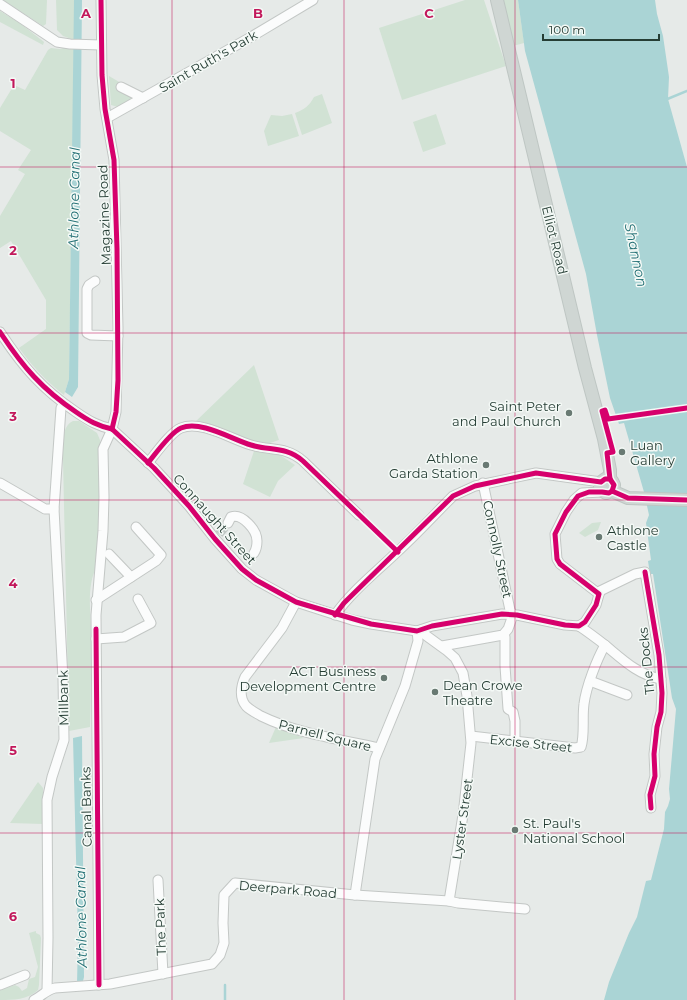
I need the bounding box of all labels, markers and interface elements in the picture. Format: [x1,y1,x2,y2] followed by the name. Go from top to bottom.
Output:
[80,5,92,21] text: A
[253,5,263,21] text: B
[424,5,434,21] text: C
[543,16,659,42] scale bar
[549,22,585,37] text: 100 m
[156,26,260,96] street label: Saint Ruth's Park
[10,75,16,91] text: 1
[64,147,84,250] water label: Athlone Canal
[94,164,114,266] street label: Magazine Road
[539,204,571,276] street label: Elliot Road
[620,221,652,289] water label: Shannon
[9,242,17,258] text: 2
[452,398,561,429] place label: Saint Peter and Paul Church
[8,408,17,424] text: 3
[564,408,574,418] marker: Saint Peter and Paul Church
[630,437,676,468] place label: Luan Gallery
[617,447,627,457] marker: Luan Gallery
[389,450,478,481] place label: Athlone Garda Station
[481,460,491,470] marker: Athlone Garda Station
[170,470,260,568] street label: Connaught Street
[480,499,516,599] street label: Connolly Street
[607,522,659,553] place label: Athlone Castle
[594,532,604,542] marker: Athlone Castle
[9,575,18,591] text: 4
[635,627,657,695] street label: The Docks
[240,663,376,694] place label: ACT Business Development Centre
[55,670,71,726] street label: Millbank
[379,673,389,683] marker: ACT Business Development Centre
[443,677,523,708] place label: Dean Crowe Theatre
[430,687,440,697] marker: Dean Crowe Theatre
[277,716,373,754] street label: Parnell Square
[489,731,573,755] street label: Excise Street
[9,742,17,758] text: 5
[77,767,95,847] street label: Canal Banks
[448,777,476,861] street label: Lyster Street
[523,815,625,846] place label: St. Paul's National School
[510,825,520,835] marker: St. Paul's National School
[71,866,91,969] water label: Athlone Canal
[238,877,338,901] street label: Deerpark Road
[151,898,169,956] street label: The Park
[9,908,18,924] text: 6

